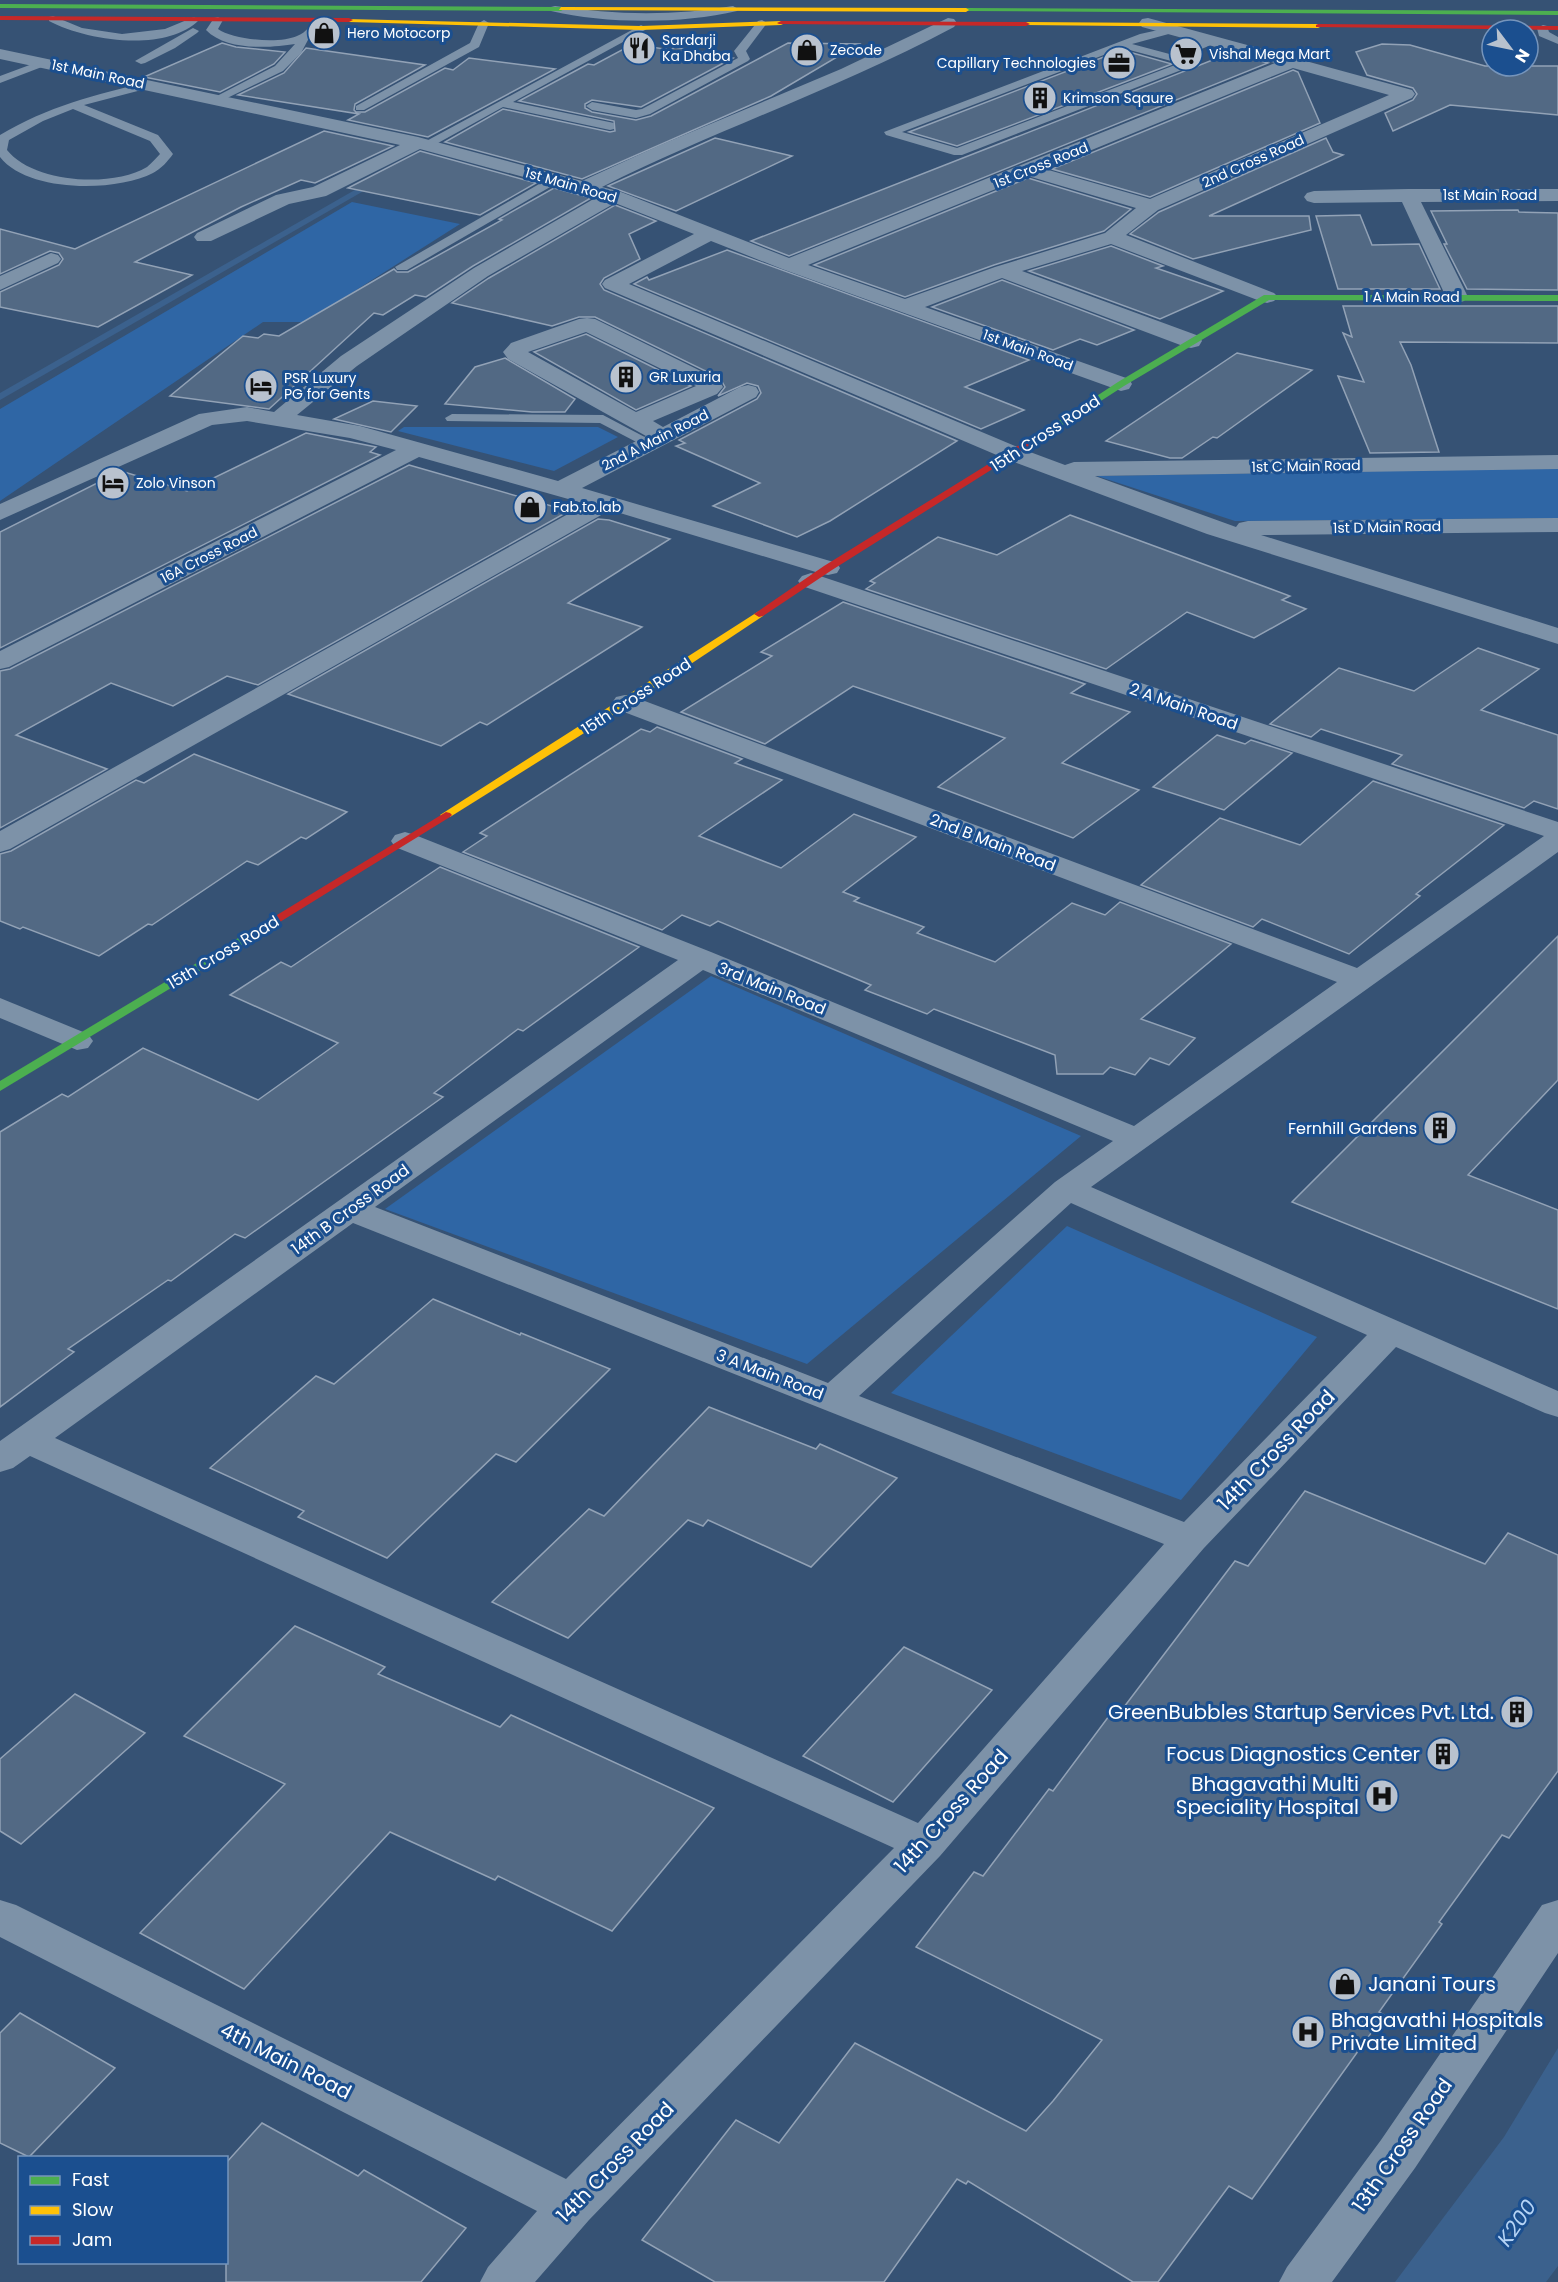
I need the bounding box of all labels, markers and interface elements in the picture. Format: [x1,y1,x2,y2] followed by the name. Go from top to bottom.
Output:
[306,15,342,51] shop icon: Hero Motocorp
[1480,18,1540,78] north arrow
[347,23,451,43] place label: Hero Motocorp
[621,30,657,66] restaurant icon: Sardarji Ka Dhaba
[662,30,731,66] place label: Sardarji Ka Dhaba
[789,32,825,68] shop icon: Zecode
[1168,36,1204,72] supermarket icon: Vishal Mega Mart
[830,40,882,60] place label: Zecode
[1209,44,1330,64] place label: Vishal Mega Mart
[1509,44,1535,67] text: N
[1101,45,1137,81] office icon: Capillary Technologies
[937,53,1096,73] place label: Capillary Technologies
[50,54,146,94] street label: 1st Main Road
[1022,80,1058,116] building icon: Krimson Sqaure
[1063,88,1174,108] place label: Krimson Sqaure
[1199,130,1307,192] street label: 2nd Cross Road
[991,137,1091,193] street label: 1st Cross Road
[523,162,619,208] street label: 1st Main Road
[1443,185,1537,205] street label: 1st Main Road
[1364,287,1460,307] street label: 1 A Main Road
[980,324,1076,376] street label: 1st Main Road
[608,359,644,395] building icon: GR Luxuria
[649,367,721,387] place label: GR Luxuria
[243,368,279,404] hotel icon: PSR Luxury PG for Gents
[284,368,370,404] place label: PSR Luxury PG for Gents
[986,389,1105,478] street label: 15th Cross Road
[598,404,712,476] street label: 2nd A Main Road
[1251,455,1361,477] street label: 1st C Main Road
[95,465,131,501] hotel icon: Zolo Vinson
[136,473,216,493] place label: Zolo Vinson
[512,489,548,525] shop icon: Fab.to.lab
[553,497,621,517] place label: Fab.to.lab
[1333,516,1441,538] street label: 1st D Main Road
[157,522,261,588] street label: 16A Cross Road
[577,652,696,741] street label: 15th Cross Road
[1127,677,1241,736] street label: 2 A Main Road
[926,808,1059,877] street label: 2nd B Main Road
[163,910,283,995] street label: 15th Cross Road
[714,956,829,1021] street label: 3rd Main Road
[1422,1110,1458,1146] building icon: Fernhill Gardens
[1288,1117,1417,1140] place label: Fernhill Gardens
[287,1159,414,1260] street label: 14th B Cross Road
[713,1343,827,1406] street label: 3 A Main Road
[1211,1383,1341,1517] street label: 14th Cross Road
[1499,1694,1535,1730] building icon: GreenBubbles Startup Services Pvt. Ltd.
[1108,1698,1494,1726] place label: GreenBubbles Startup Services Pvt. Ltd.
[1425,1736,1461,1772] building icon: Focus Diagnostics Center
[1166,1740,1420,1768] place label: Focus Diagnostics Center
[888,1743,1014,1879] street label: 14th Cross Road
[1176,1770,1359,1821] place label: Bhagavathi Multi Speciality Hospital
[1364,1778,1400,1814] hospital icon: Bhagavathi Multi Speciality Hospital
[1327,1966,1363,2002] shop icon: Janani Tours
[1368,1970,1496,1998] place label: Janani Tours
[1331,2006,1543,2057] place label: Bhagavathi Hospitals Private Limited
[1290,2014,1326,2050] hospital icon: Bhagavathi Hospitals Private Limited
[216,2016,356,2106] street label: 4th Main Road
[1345,2072,1459,2218] street label: 13th Cross Road
[550,2095,680,2229] street label: 14th Cross Road
[18,2156,228,2264] legend
[72,2167,109,2192] text: Fast
[1490,2193,1543,2252] water label: K200
[72,2197,114,2222] text: Slow
[72,2227,112,2252] text: Jam

